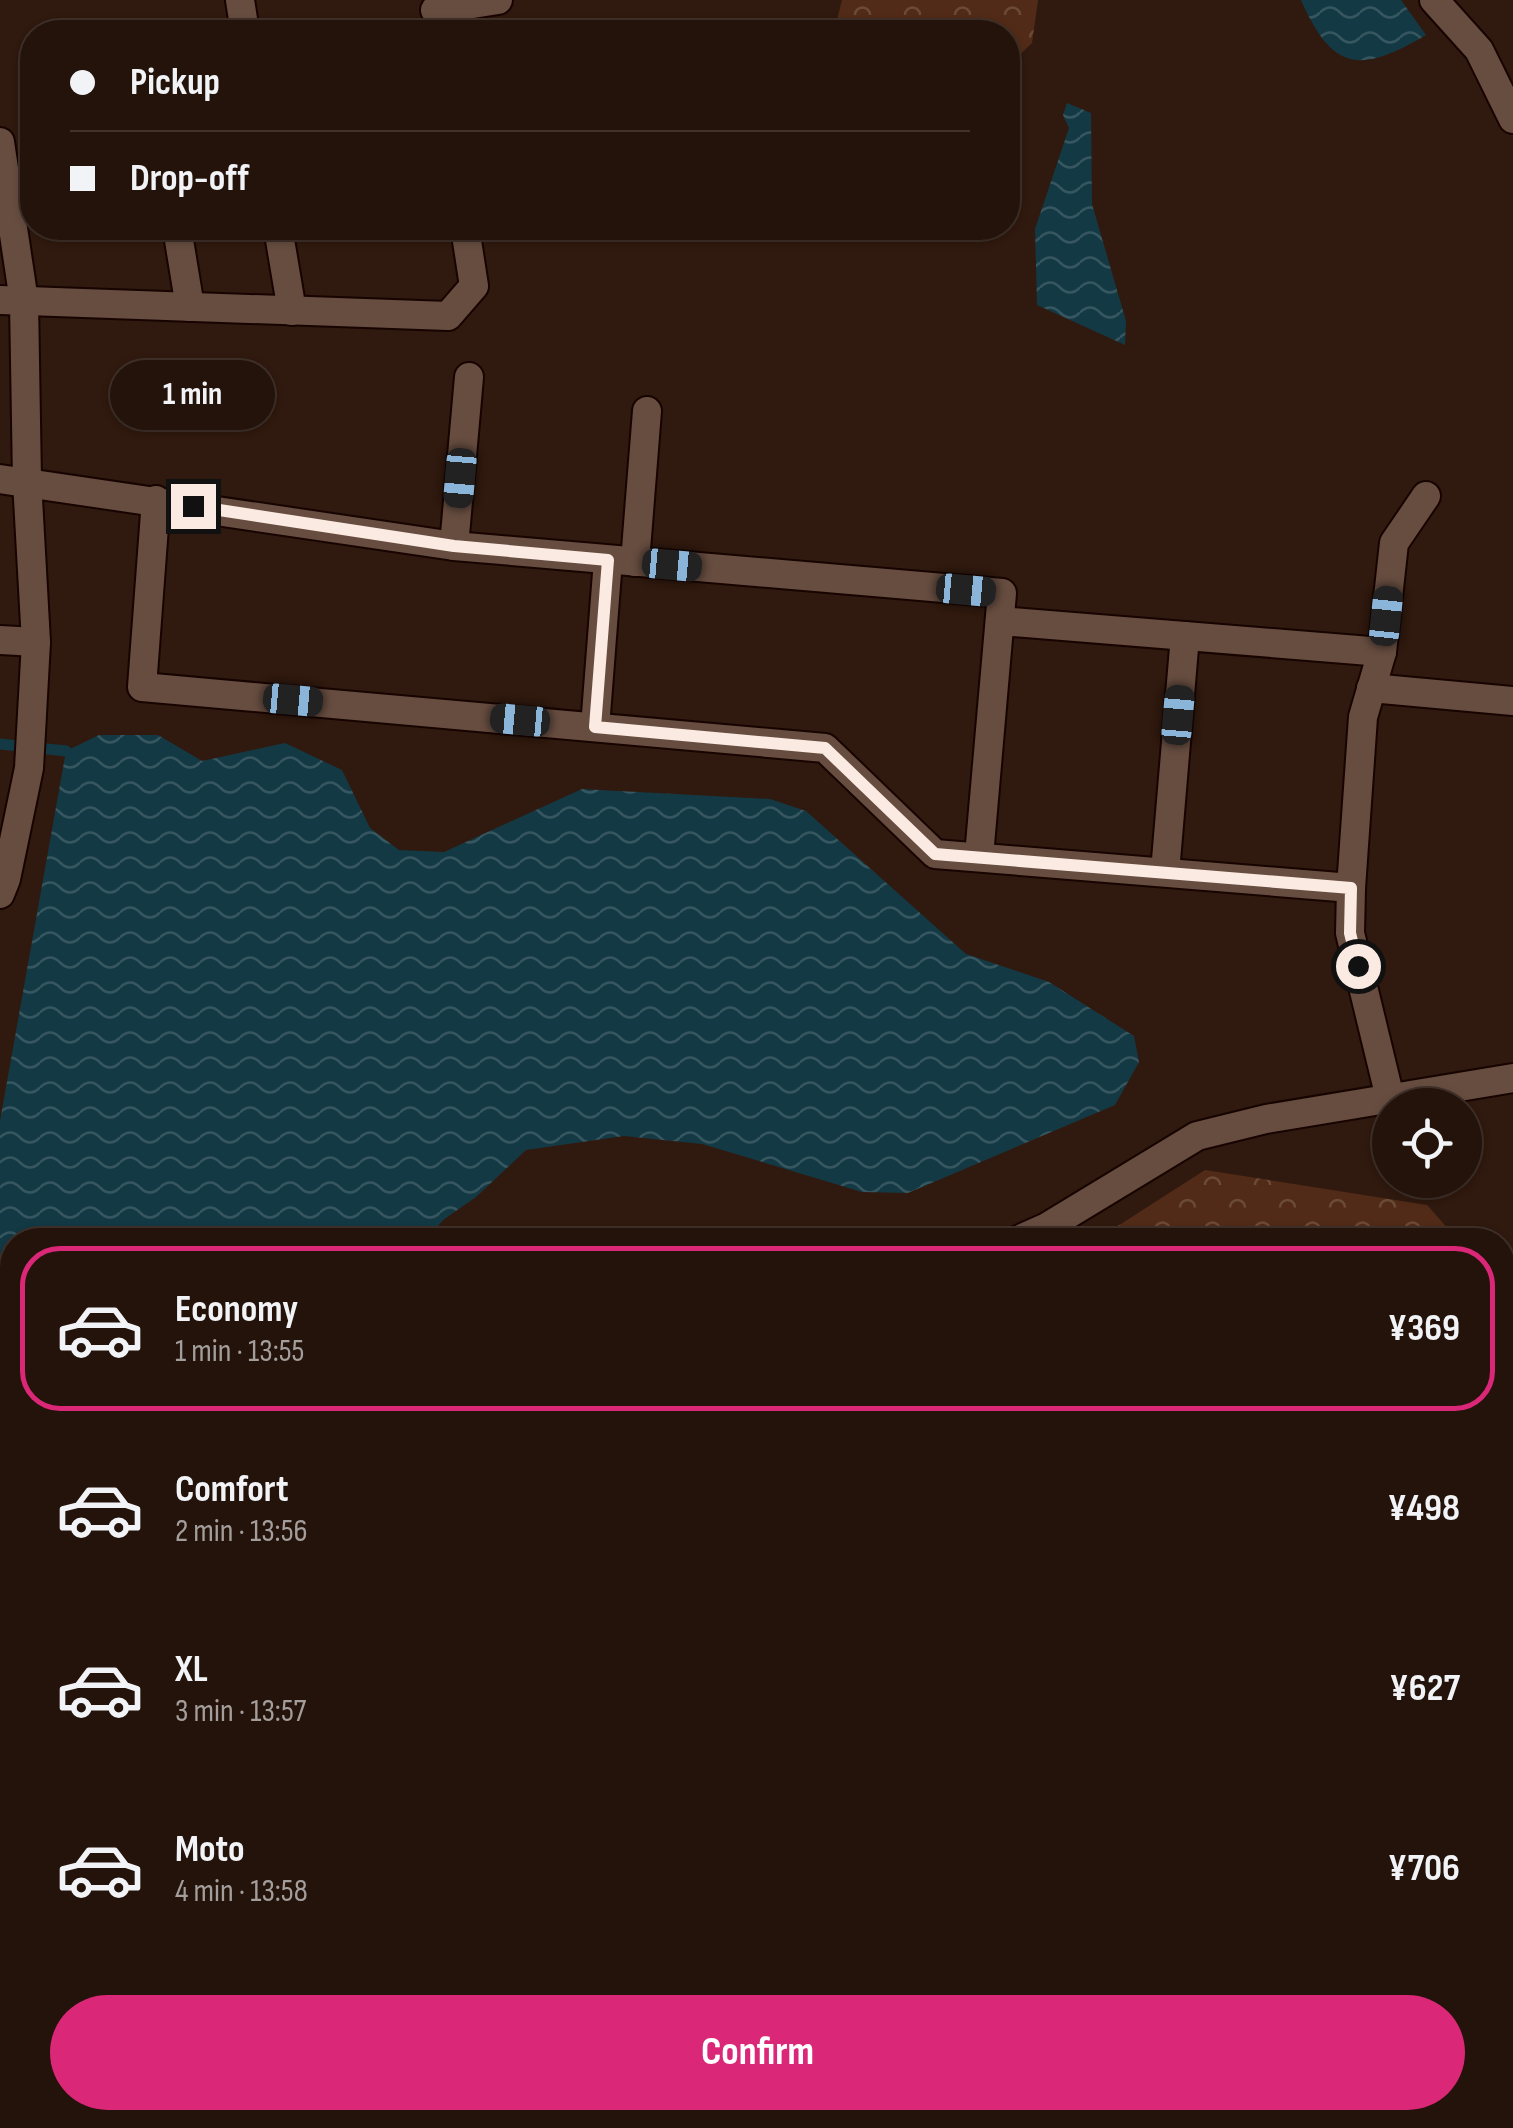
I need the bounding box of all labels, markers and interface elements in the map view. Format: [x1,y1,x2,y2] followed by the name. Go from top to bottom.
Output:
[130,60,220,105] text: Pickup
[130,156,249,201] text: Drop-off
[110,361,276,431] callout: 1 min
[163,375,222,414] text: 1 min
[442,447,478,509] car
[171,484,216,529] route end
[641,547,703,583] car
[935,572,997,608] car
[1368,585,1404,647] car
[262,682,324,718] car
[1160,684,1196,746] car
[489,702,551,738] car
[1336,944,1381,989] route start
[1372,1088,1482,1198] map controls
[1372,1088,1482,1198] button: locate
[55,1284,145,1374] icon: car
[175,1287,298,1332] text: Economy
[1388,1306,1460,1351] text: ¥369
[175,1332,304,1371] text: 1 min · 13:55
[55,1464,145,1554] icon: car
[175,1467,289,1512] text: Comfort
[1387,1486,1460,1531] text: ¥498
[175,1512,308,1551] text: 2 min · 13:56
[55,1644,145,1734] icon: car
[175,1647,208,1692] text: XL
[1389,1666,1460,1711] text: ¥627
[175,1692,306,1731] text: 3 min · 13:57
[55,1824,145,1914] icon: car
[175,1827,245,1872] text: Moto
[1388,1846,1460,1891] text: ¥706
[175,1872,308,1911] text: 4 min · 13:58
[50,1995,1465,2110] button: Confirm

